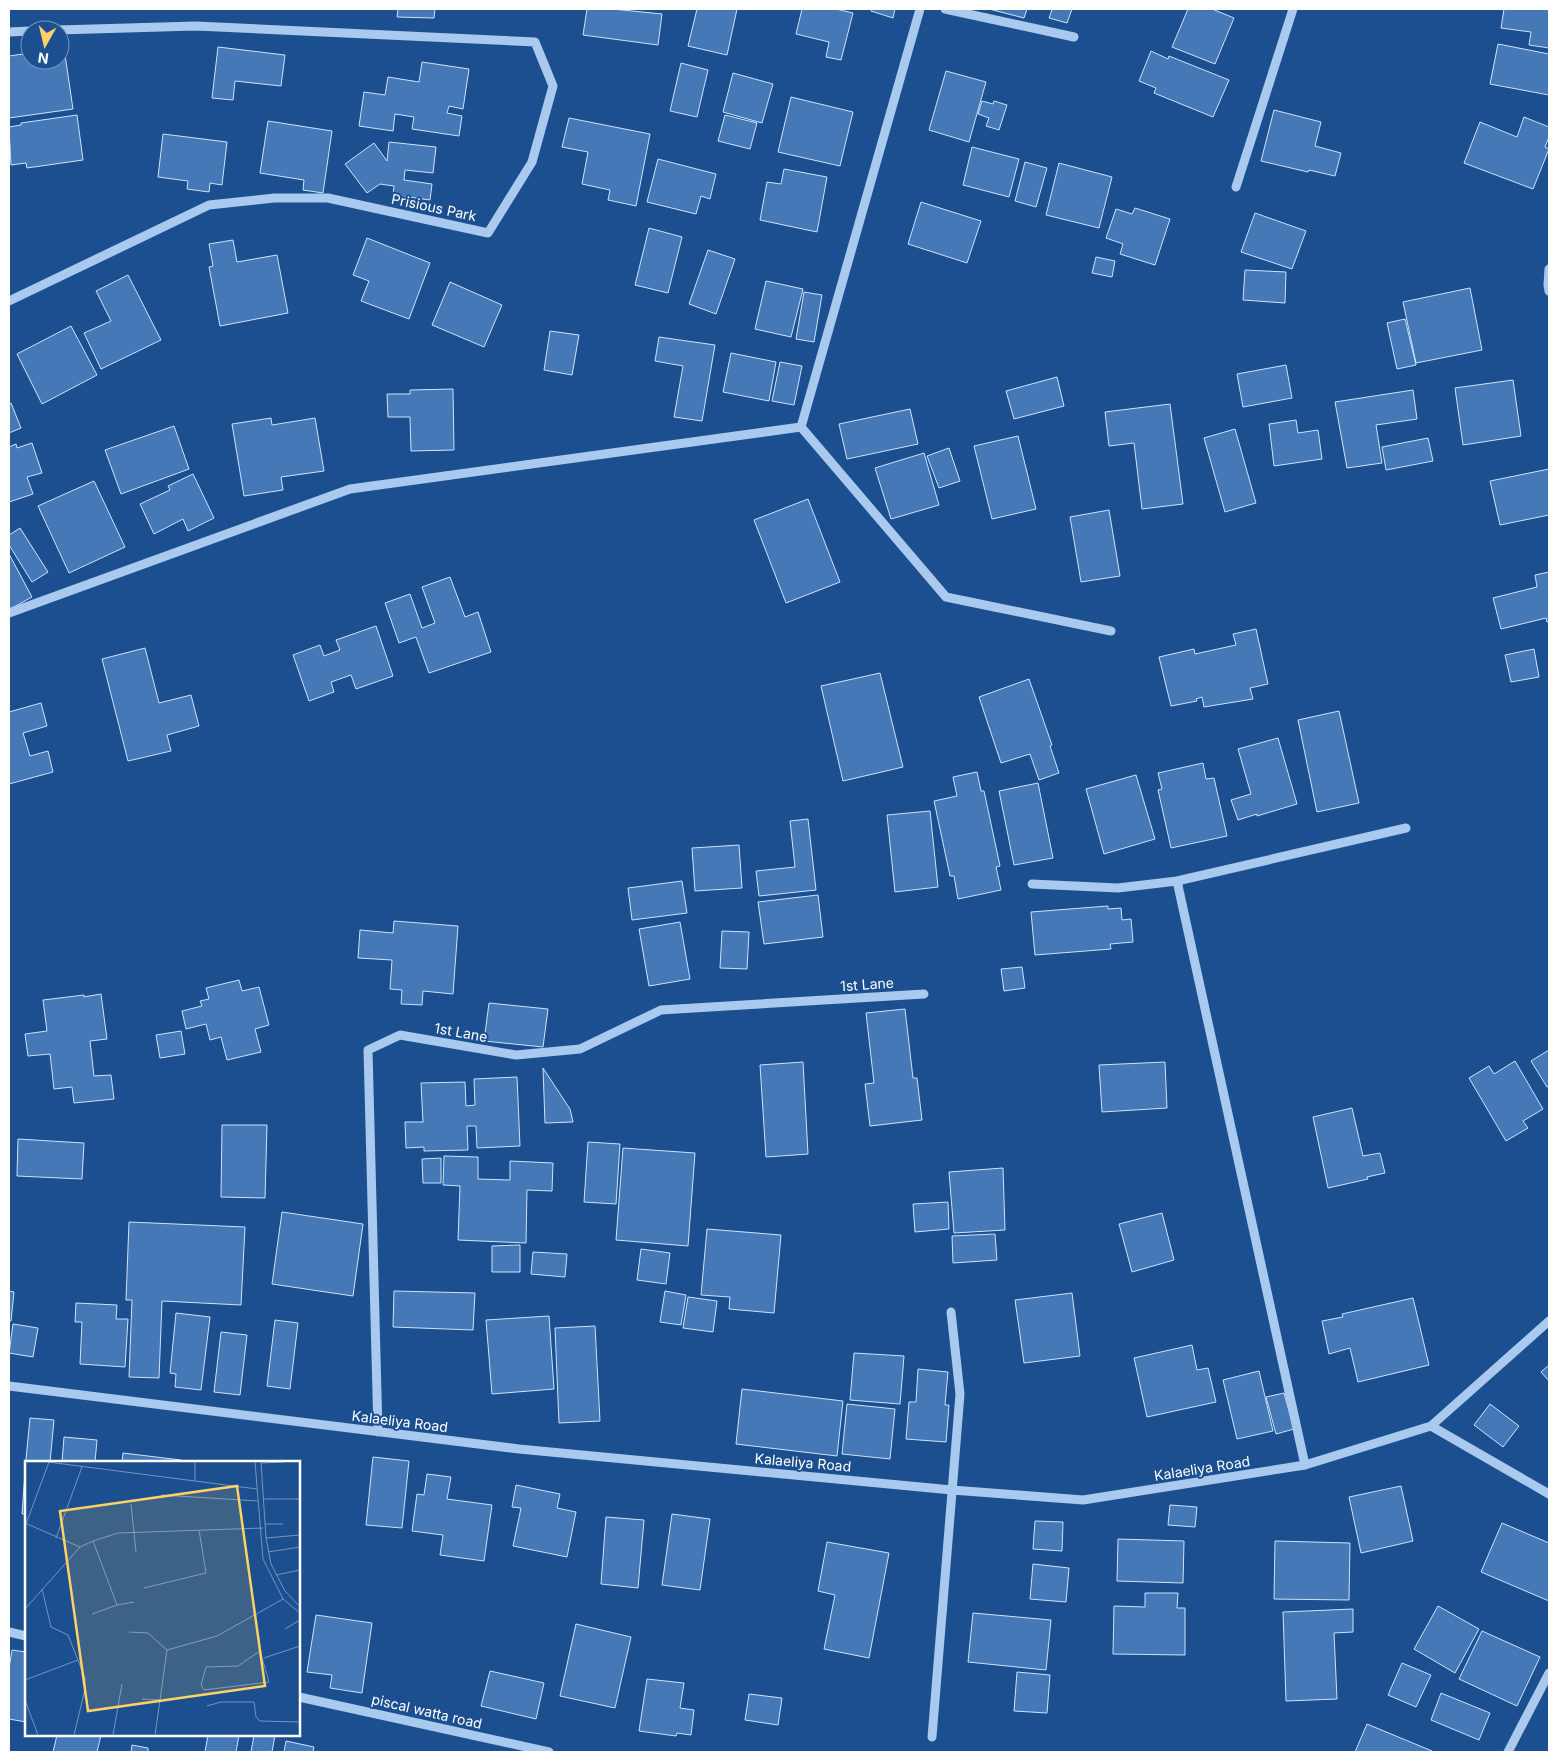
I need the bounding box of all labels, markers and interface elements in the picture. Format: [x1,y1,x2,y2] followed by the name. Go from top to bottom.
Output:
[20,20,70,70] north arrow
[37,49,50,68] text: N
[390,190,478,224] street label: Prisious Park
[840,974,894,994] street label: 1st Lane
[433,1019,489,1045] street label: 1st Lane
[351,1407,449,1435] street label: Kalaeliya Road
[754,1449,852,1475] street label: Kalaeliya Road
[1153,1452,1251,1484] street label: Kalaeliya Road
[25,1461,300,1736] inset map
[370,1690,484,1732] street label: piscal watta road

